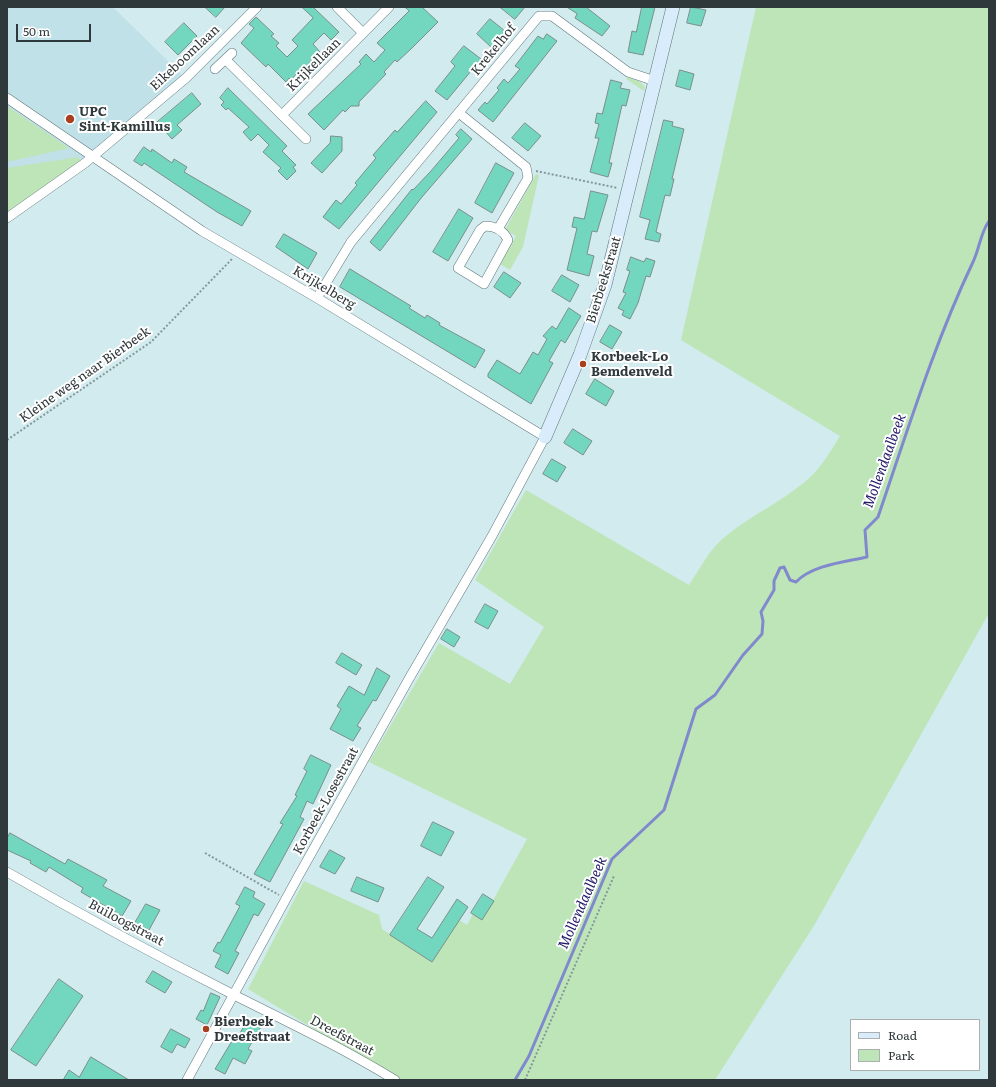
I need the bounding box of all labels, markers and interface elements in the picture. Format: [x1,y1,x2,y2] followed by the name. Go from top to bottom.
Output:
[18,16,93,42] scale bar
[468,21,520,79] street label: Krekelhof
[23,22,50,40] text: 50 m
[147,22,223,94] street label: Eikeboomlaan
[284,35,344,95] street label: Krijkellaan
[79,104,170,135] place label: UPC Sint-Kamillus
[64,113,76,125] marker: UPC Sint-Kamillus
[583,235,625,325] street label: Bierbeekstraat
[290,263,358,313] street label: Krijkelberg
[16,324,154,426] street label: Kleine weg naar Bierbeek
[591,349,672,380] place label: Korbeek-Lo Bemdenveld
[578,359,588,369] marker: Korbeek-Lo Bemdenveld
[860,411,910,511] water label: Mollendaalbeek
[290,745,362,857] street label: Korbeek-Losestraat
[555,854,611,952] water label: Mollendaalbeek
[86,897,166,949] street label: Builoogstraat
[307,1013,377,1059] street label: Dreefstraat
[214,1014,290,1045] place label: Bierbeek Dreefstraat
[850,1019,980,1071] legend
[201,1024,211,1034] marker: Bierbeek Dreefstraat
[888,1026,917,1044] text: Road
[888,1046,914,1064] text: Park

